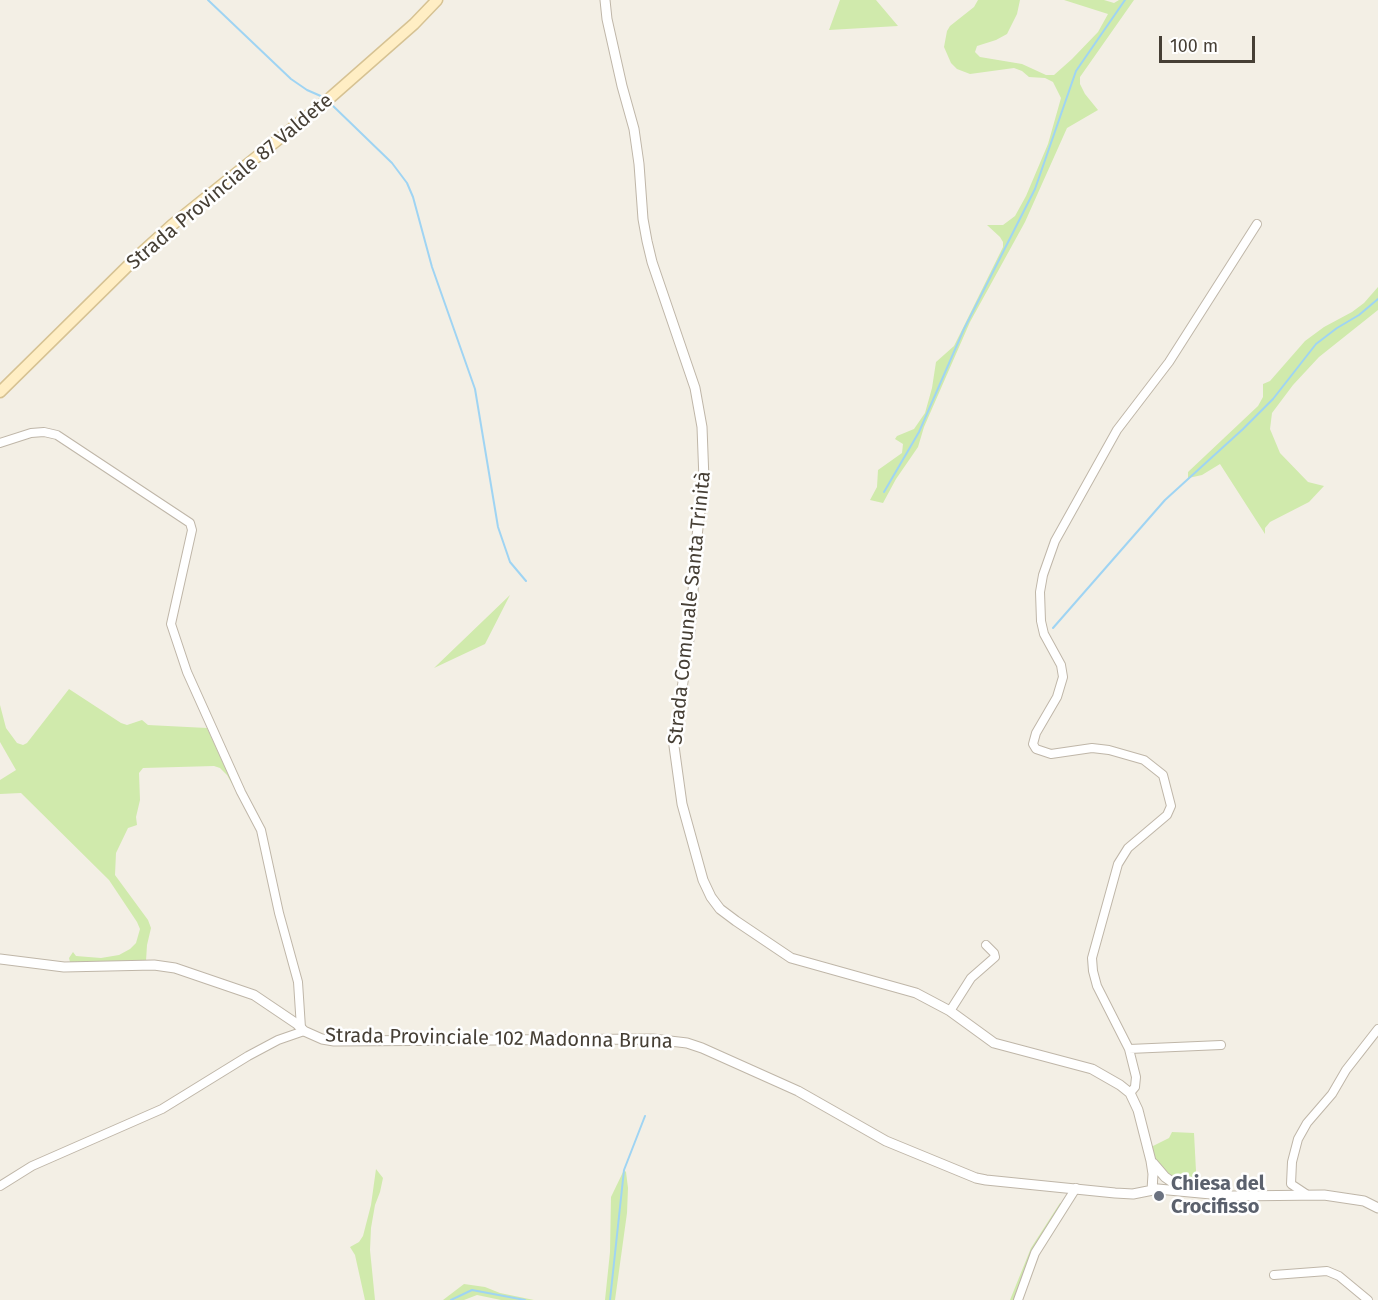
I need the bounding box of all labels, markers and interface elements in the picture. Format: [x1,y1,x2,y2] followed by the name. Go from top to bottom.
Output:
[1162,24,1258,62] scale bar
[1170,35,1218,57] text: 100 m
[122,89,338,275] street label: Strada Provinciale 87 Valdete
[664,470,716,746] street label: Strada Comunale Santa Trinità
[325,1024,673,1054] street label: Strada Provinciale 102 Madonna Bruna
[1171,1172,1265,1219] place label: Chiesa del Crocifisso
[1152,1189,1166,1203] marker: Chiesa del Crocifisso

